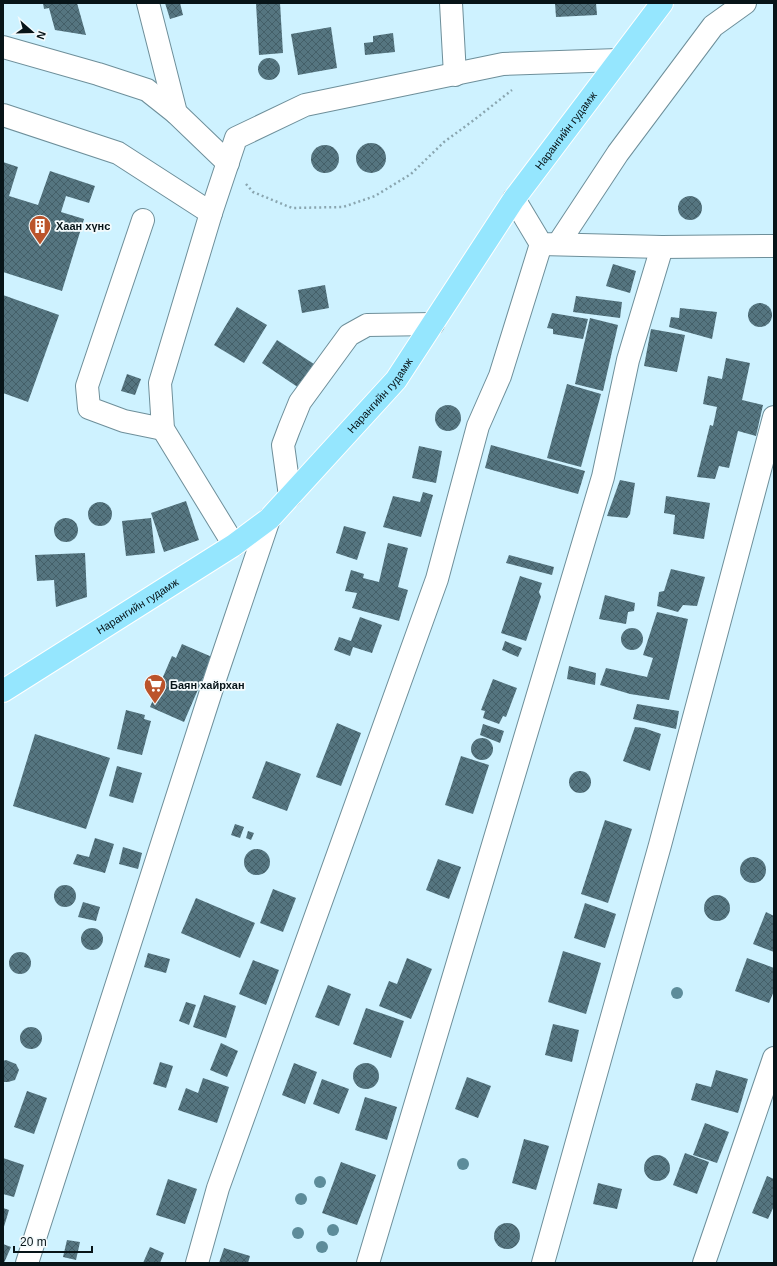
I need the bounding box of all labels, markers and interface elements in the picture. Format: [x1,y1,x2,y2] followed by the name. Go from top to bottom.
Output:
[12,12,52,52] north arrow
[34,30,48,41] text: N
[532,89,599,172] street label: Нарангийн гудамж
[27,213,53,246] building icon: Хаан хүнс
[56,220,110,232] place label: Хаан хүнс
[345,355,415,435] street label: Нарангийн гудамж
[94,575,181,636] street label: Нарангийн гудамж
[142,672,168,705] supermarket icon: Баян хайрхан
[170,679,245,691] place label: Баян хайрхан
[14,1228,92,1254] scale bar
[20,1235,47,1249] text: 20 m

